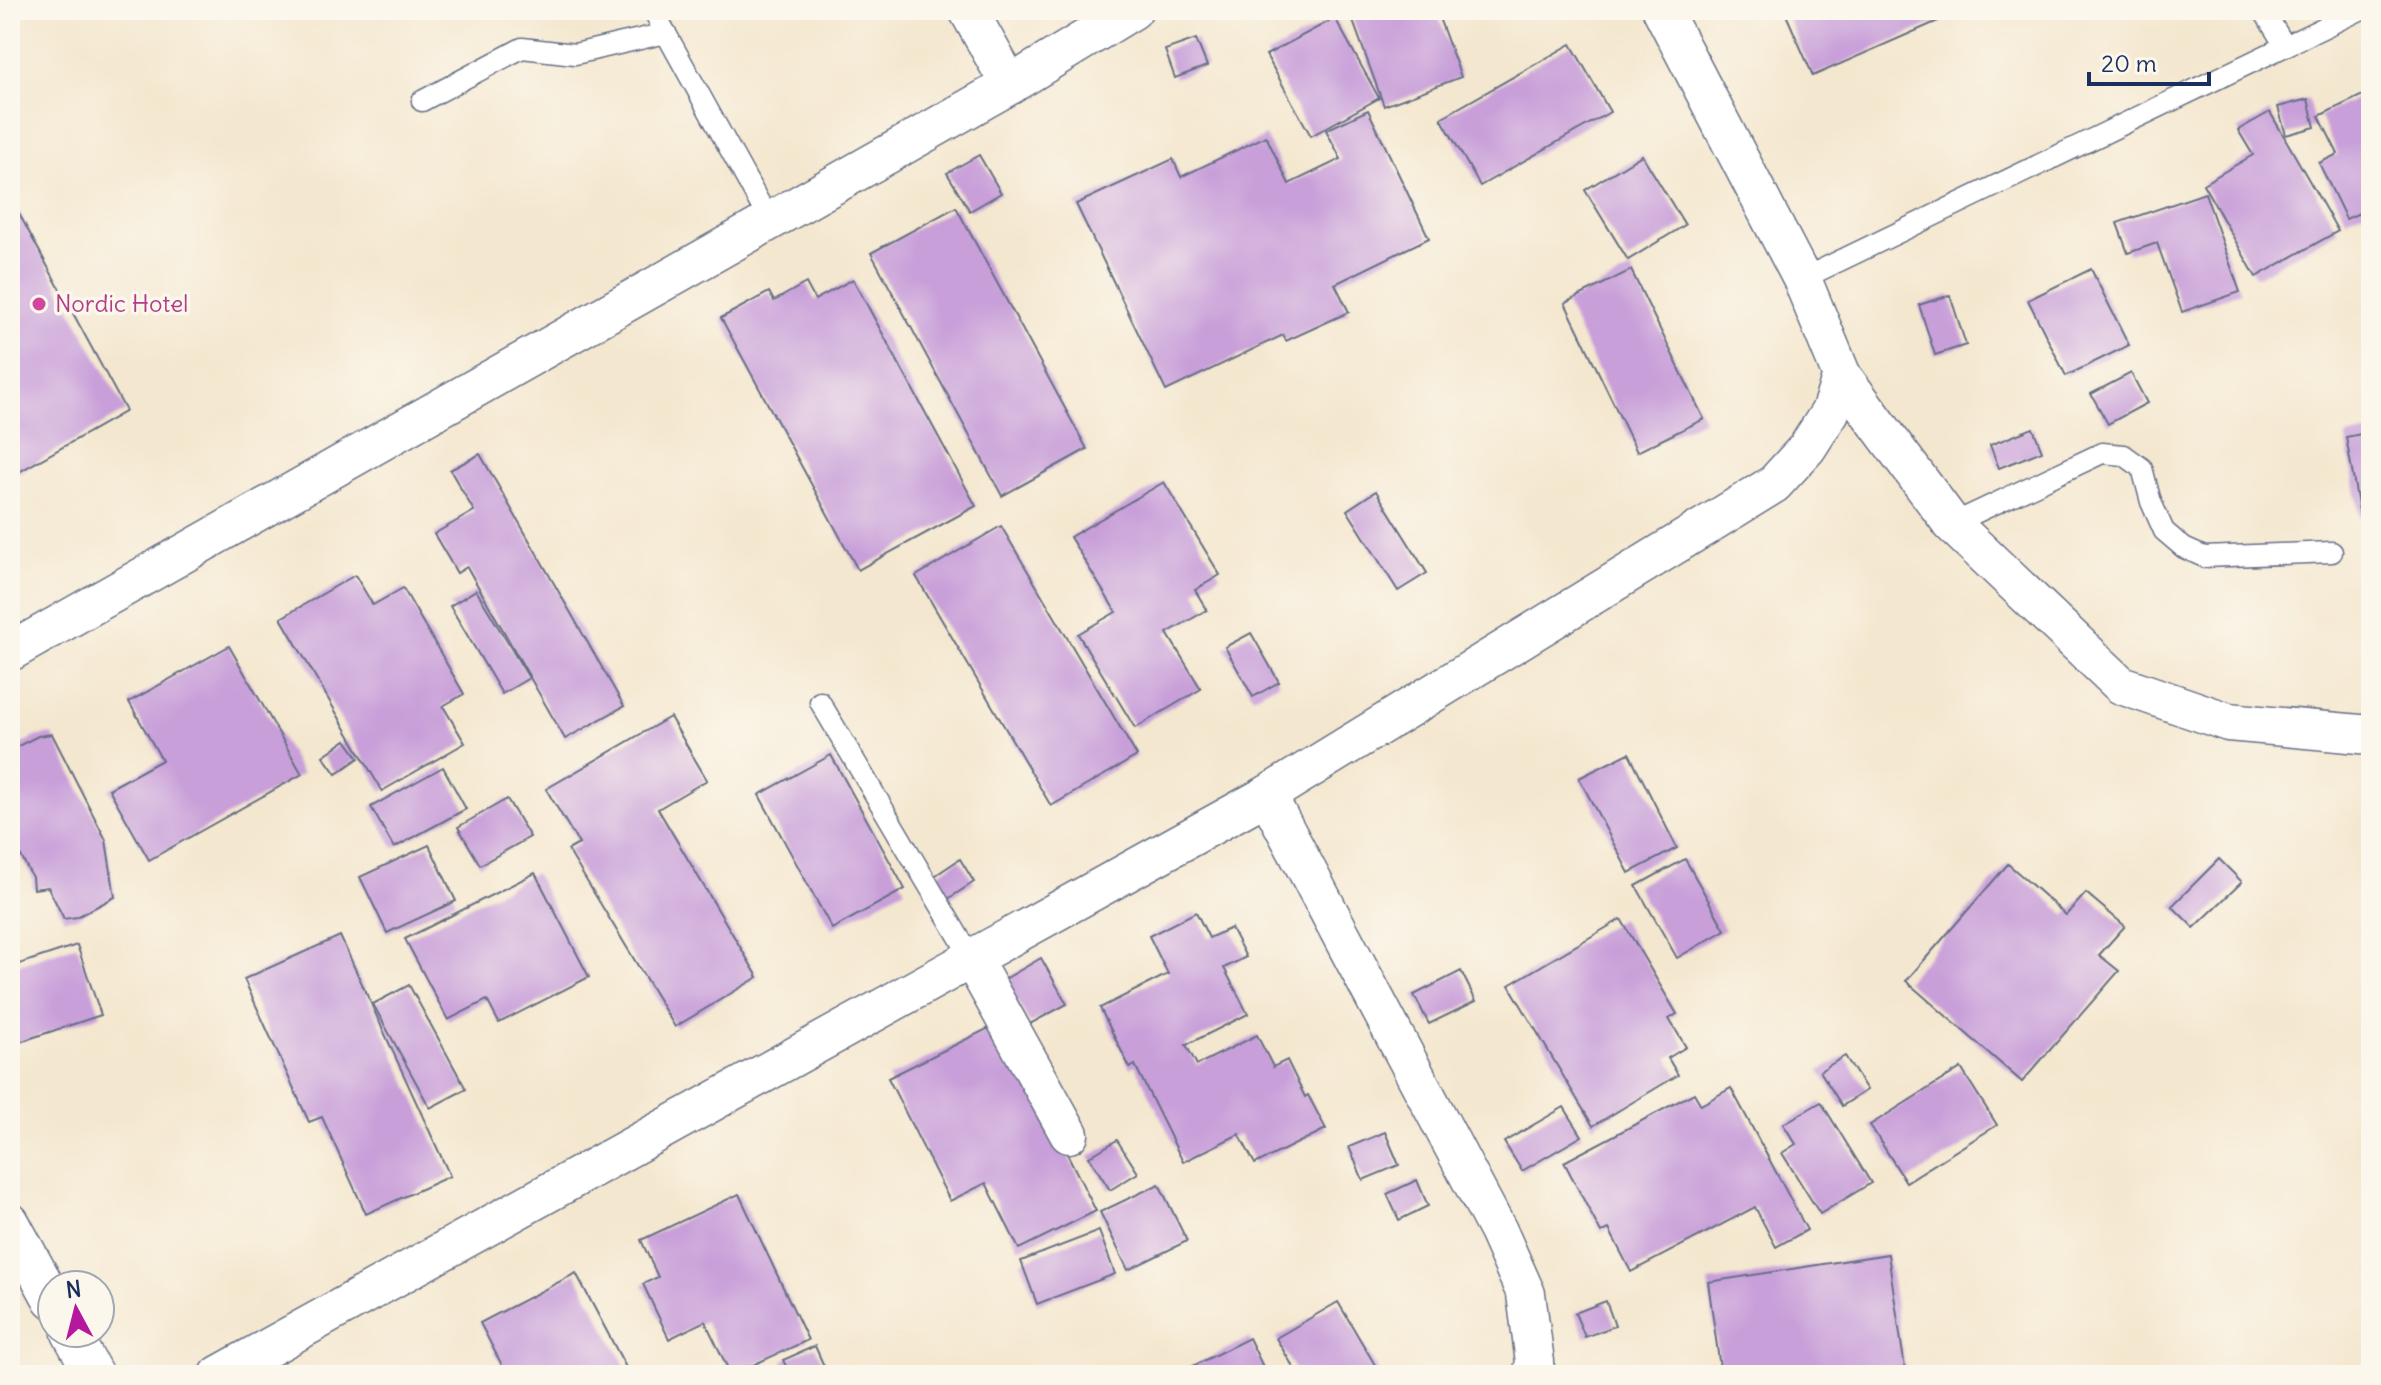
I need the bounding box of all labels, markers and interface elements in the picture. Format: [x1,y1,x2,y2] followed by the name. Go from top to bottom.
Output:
[2089,36,2209,86] scale bar
[2101,48,2157,78] text: 20 m
[55,288,189,318] place label: Nordic Hotel
[30,295,48,313] marker: Nordic Hotel
[36,1269,116,1349] north arrow
[64,1274,83,1304] text: N

